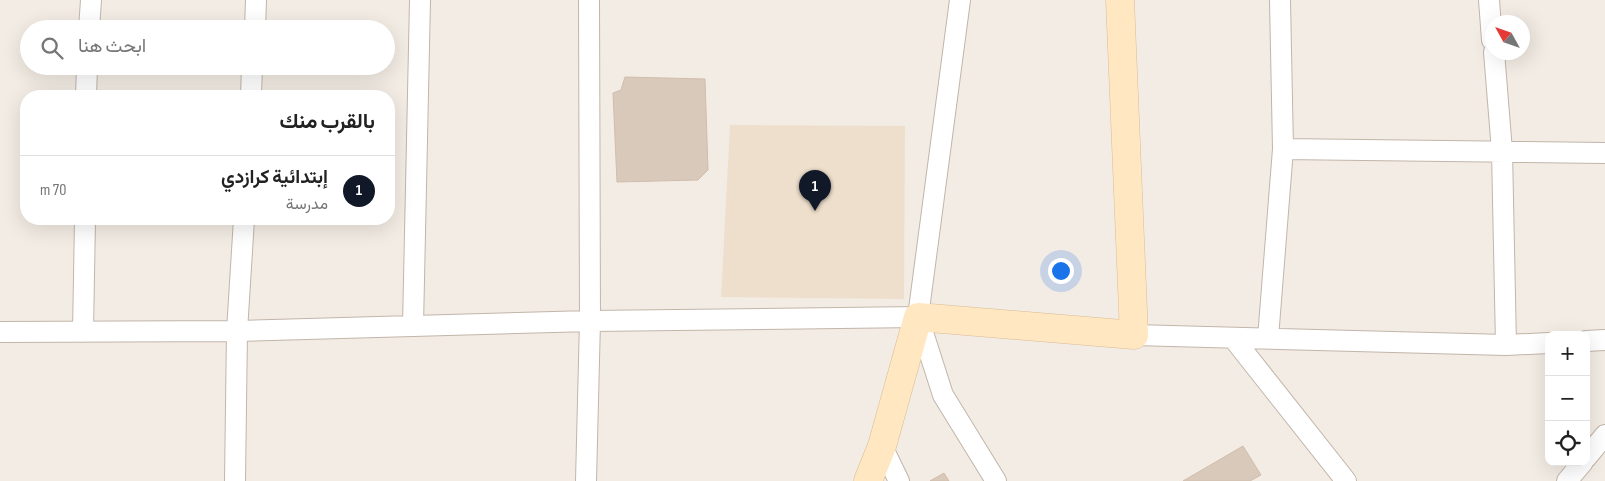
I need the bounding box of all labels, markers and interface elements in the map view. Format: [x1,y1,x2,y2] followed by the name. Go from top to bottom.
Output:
[1485,15,1530,60] north arrow
[20,20,395,75] search box
[38,34,66,62] icon: search
[78,35,146,58] text: ابحث هنا
[280,109,375,134] text: بالقرب منك
[221,166,328,189] text: إبتدائية كرازدي
[799,170,831,211] pin: 1
[40,181,66,200] text: 70 m
[356,181,362,200] text: 1
[286,195,328,214] text: مدرسة
[1048,258,1074,284] your location
[1545,331,1590,466] map controls
[1545,331,1590,376] button: +
[1545,376,1590,421] button: −
[1545,421,1590,466] button: locate

